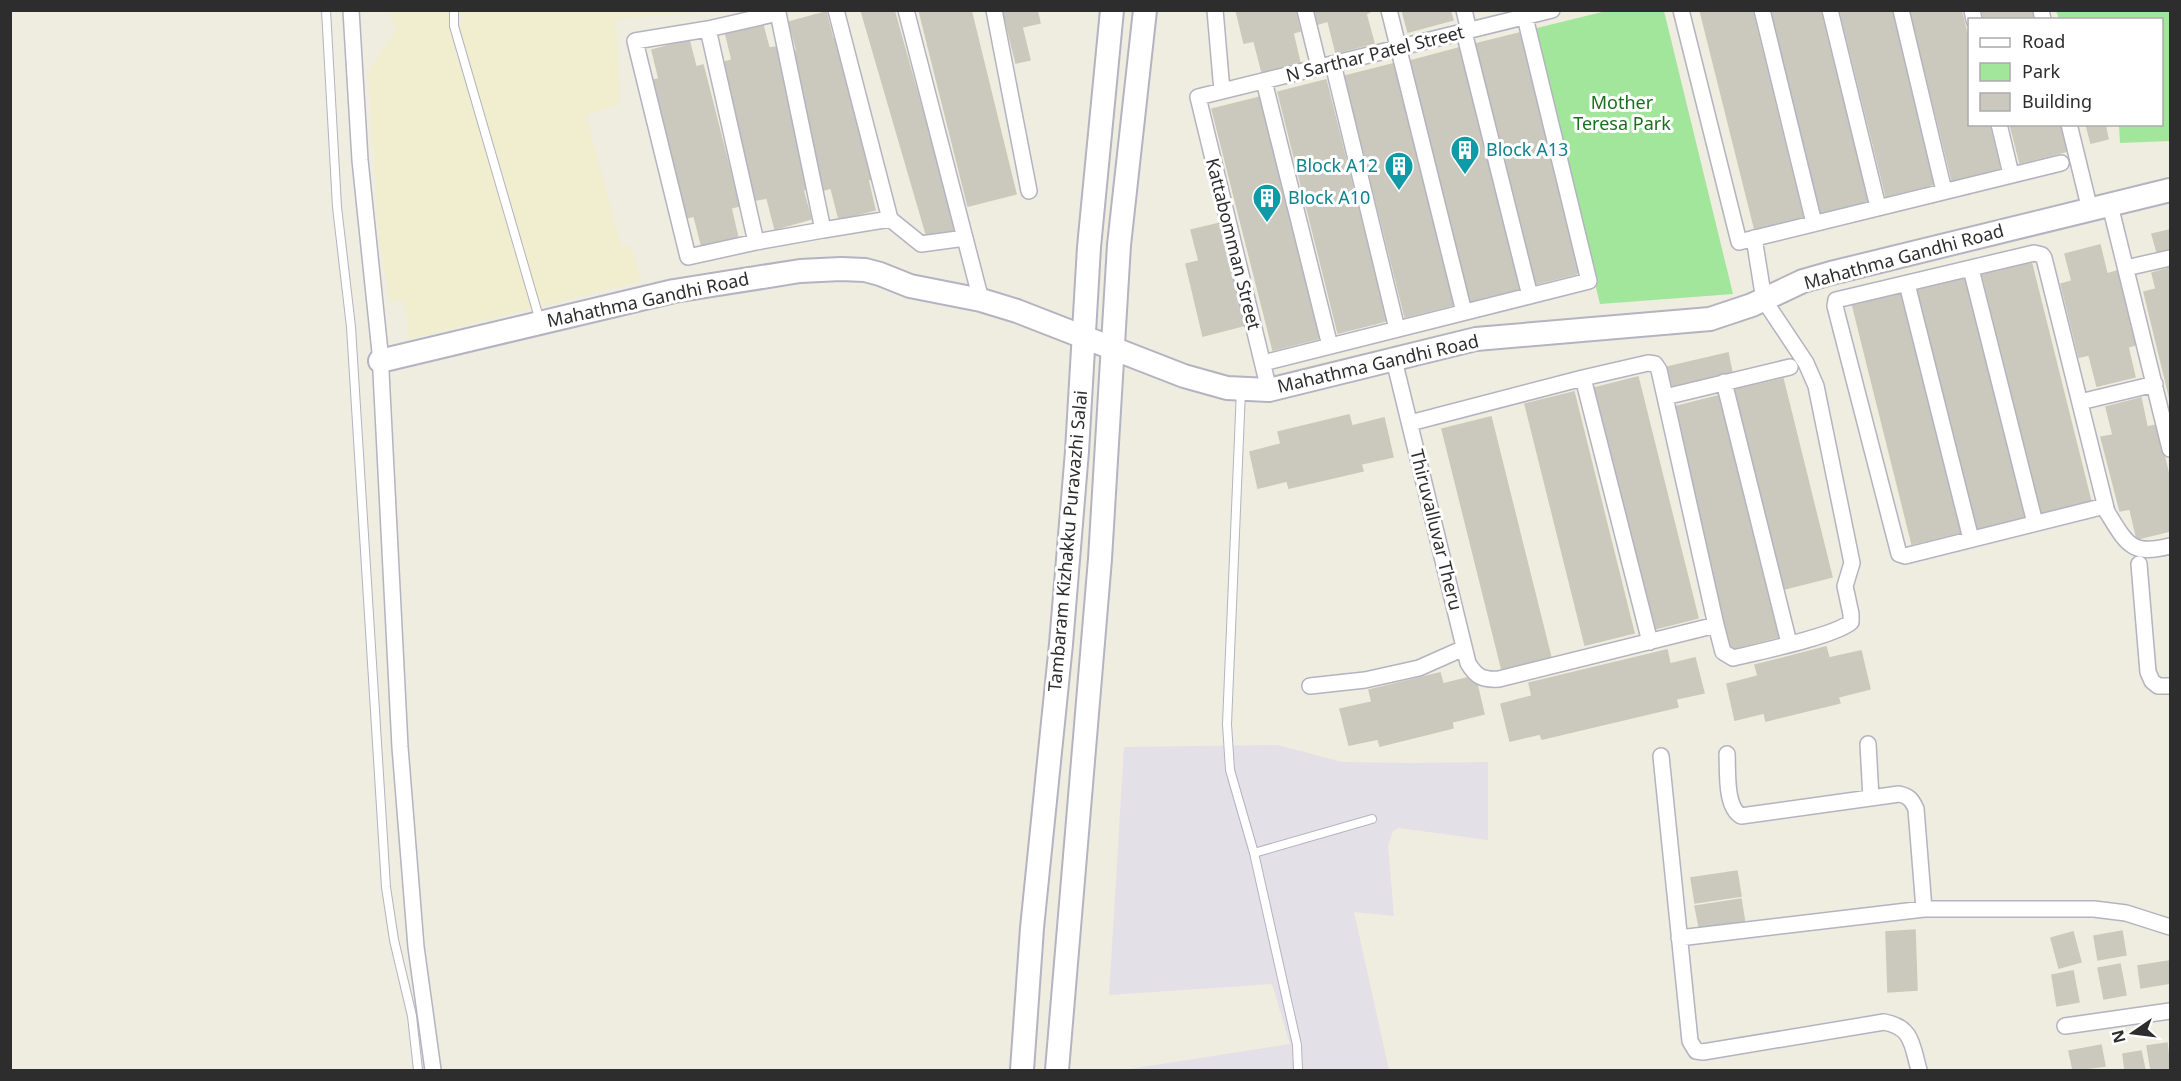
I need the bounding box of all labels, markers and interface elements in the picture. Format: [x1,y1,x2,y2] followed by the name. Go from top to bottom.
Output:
[1968,18,2163,126] legend
[1283,19,1467,87] street label: N Sarthar Patel Street
[2022,29,2065,53] text: Road
[2022,59,2060,83] text: Park
[2022,89,2092,113] text: Building
[1573,90,1671,135] park label: Mother Teresa Park
[1449,134,1481,176] building icon: Block A13
[1486,137,1568,161] place label: Block A13
[1383,150,1415,192] building icon: Block A12
[1296,153,1378,177] place label: Block A12
[1201,155,1267,333] street label: Kattabomman Street
[1251,182,1283,224] building icon: Block A10
[1288,185,1370,209] place label: Block A10
[1801,218,2006,294] street label: Mahathma Gandhi Road
[545,266,751,332] street label: Mahathma Gandhi Road
[1275,328,1481,398] street label: Mahathma Gandhi Road
[1042,389,1092,693] street label: Tambaram Kizhakku Puravazhi Salai
[1405,447,1469,613] street label: Thiruvalluvar Theru
[2103,1003,2163,1063] north arrow
[2106,1028,2131,1046] text: N

